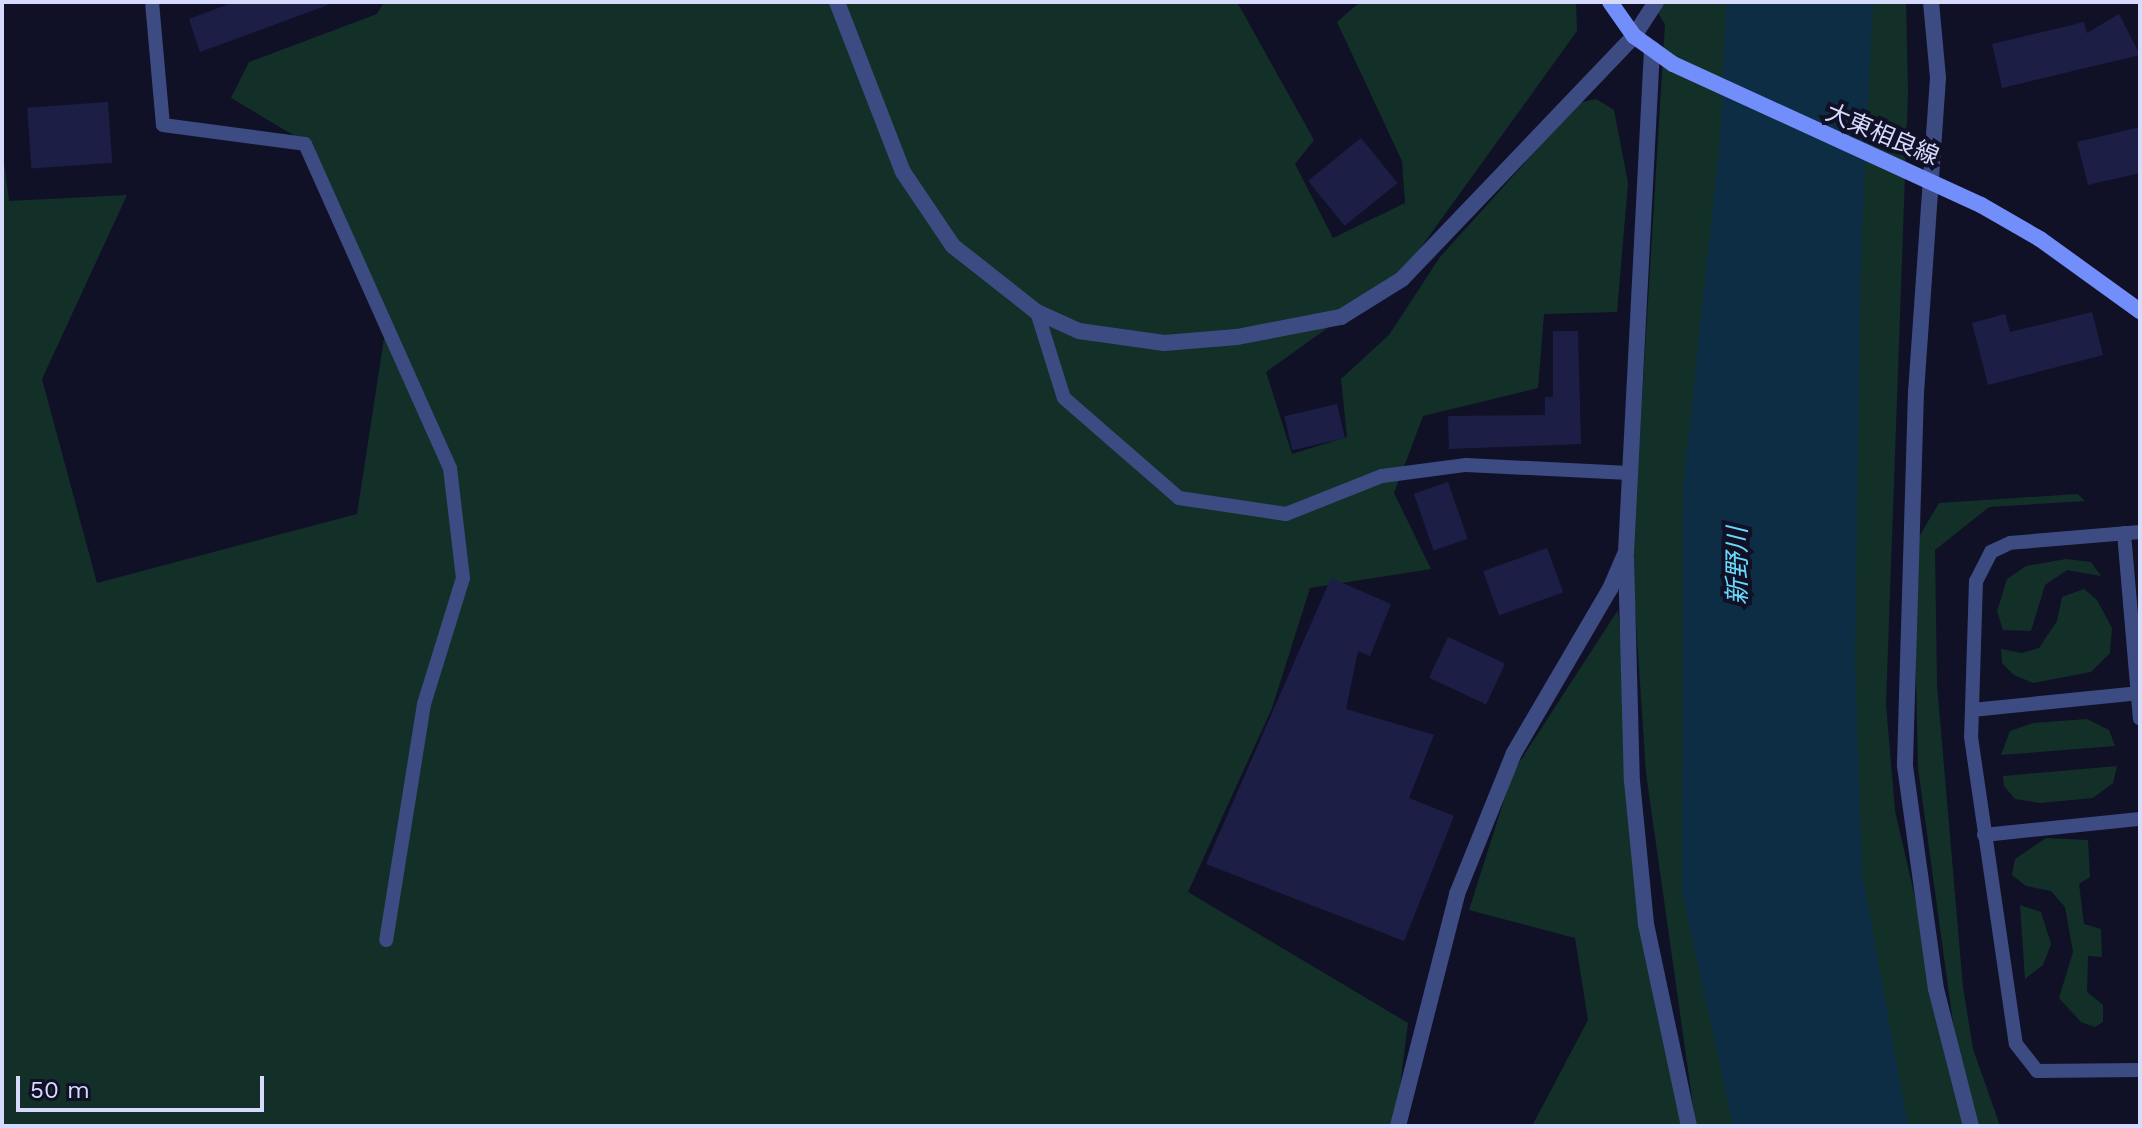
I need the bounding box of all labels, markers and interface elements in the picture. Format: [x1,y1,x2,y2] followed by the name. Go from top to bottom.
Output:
[1821,98,1943,172] street label: 大東相良線
[1722,527,1754,605] water label: 新野川
[20,1060,268,1110] scale bar
[30,1076,90,1104] text: 50 m

